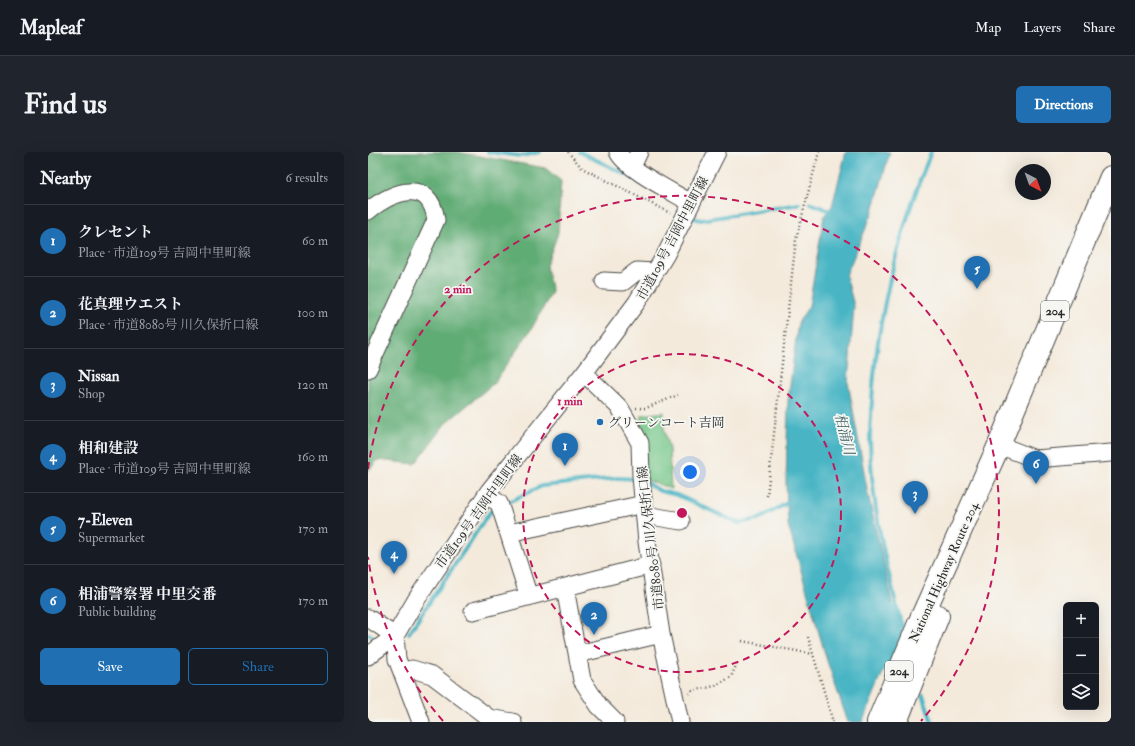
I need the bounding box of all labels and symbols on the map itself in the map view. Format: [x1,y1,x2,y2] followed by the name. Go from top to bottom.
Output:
[1015,164,1051,200] north arrow
[634,174,712,303] street label: 市道109号 吉岡中里町線
[964,256,990,289] pin: 5
[444,282,472,297] text: 2 min
[1041,301,1069,321] road number: 204
[557,394,584,409] text: 1 min
[831,412,858,458] water label: 相浦川
[608,415,725,431] place label: グリーンコート吉岡
[595,417,605,427] marker: グリーンコート吉岡
[552,433,578,466] pin: 1
[432,451,526,572] street label: 市道109号 吉岡中里町線
[1023,451,1049,484] pin: 6
[680,462,700,482] your location
[634,465,668,611] street label: 市道8080号 川久保折口線
[902,481,928,514] pin: 3
[906,499,983,646] street label: National Highway Route 204
[675,506,689,520] centre of rings
[381,541,407,574] pin: 4
[581,602,607,635] pin: 2
[885,661,913,681] road number: 204

